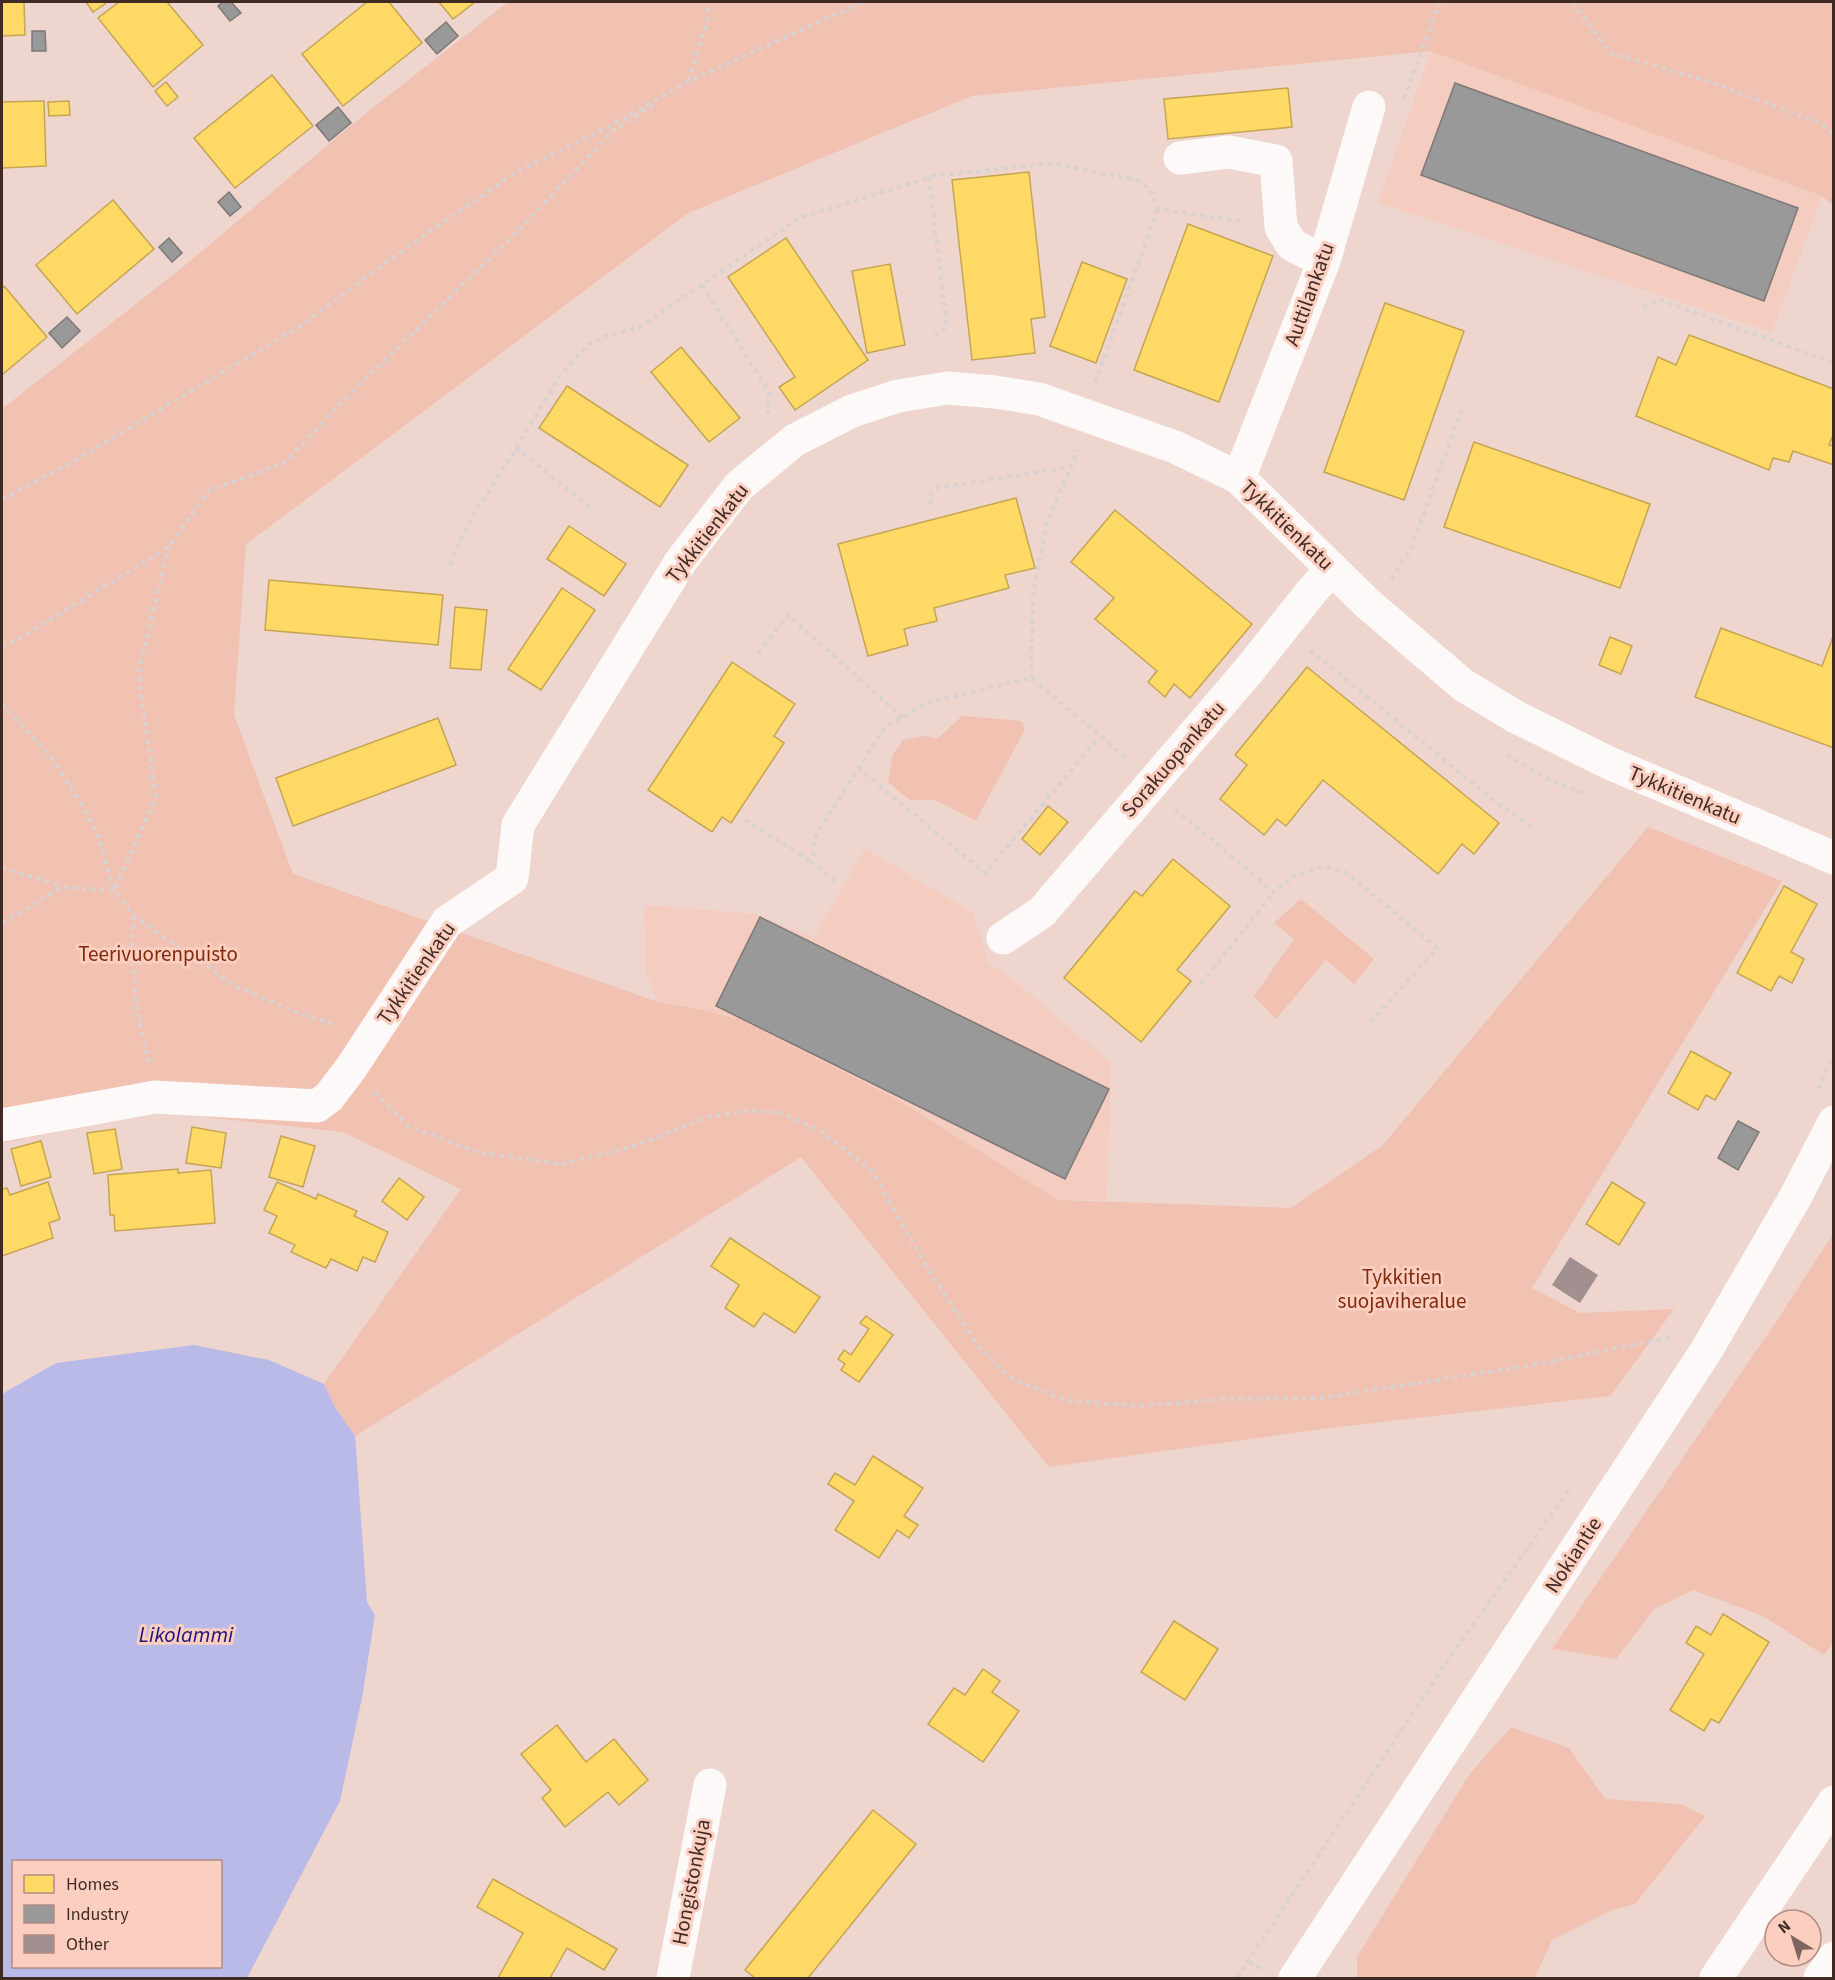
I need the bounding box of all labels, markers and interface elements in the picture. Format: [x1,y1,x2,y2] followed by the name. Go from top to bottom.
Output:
[1276,238,1342,350] street label: Auttilankatu
[1234,473,1340,577] street label: Tykkitienkatu
[658,477,756,589] street label: Tykkitienkatu
[1114,694,1232,824] street label: Sorakuopankatu
[1624,758,1746,832] street label: Tykkitienkatu
[369,915,463,1031] street label: Tykkitienkatu
[78,939,238,969] park label: Teerivuorenpuisto
[1338,1262,1466,1316] park label: Tykkitien suojaviheralue
[1537,1511,1609,1599] street label: Nokiantie
[139,1619,234,1651] water label: Likolammi
[664,1816,718,1948] street label: Hongistonkuja
[12,1860,222,1968] legend
[66,1872,119,1897] text: Homes
[66,1902,129,1927] text: Industry
[1763,1908,1823,1968] north arrow
[1773,1915,1795,1939] text: N
[66,1932,110,1957] text: Other

